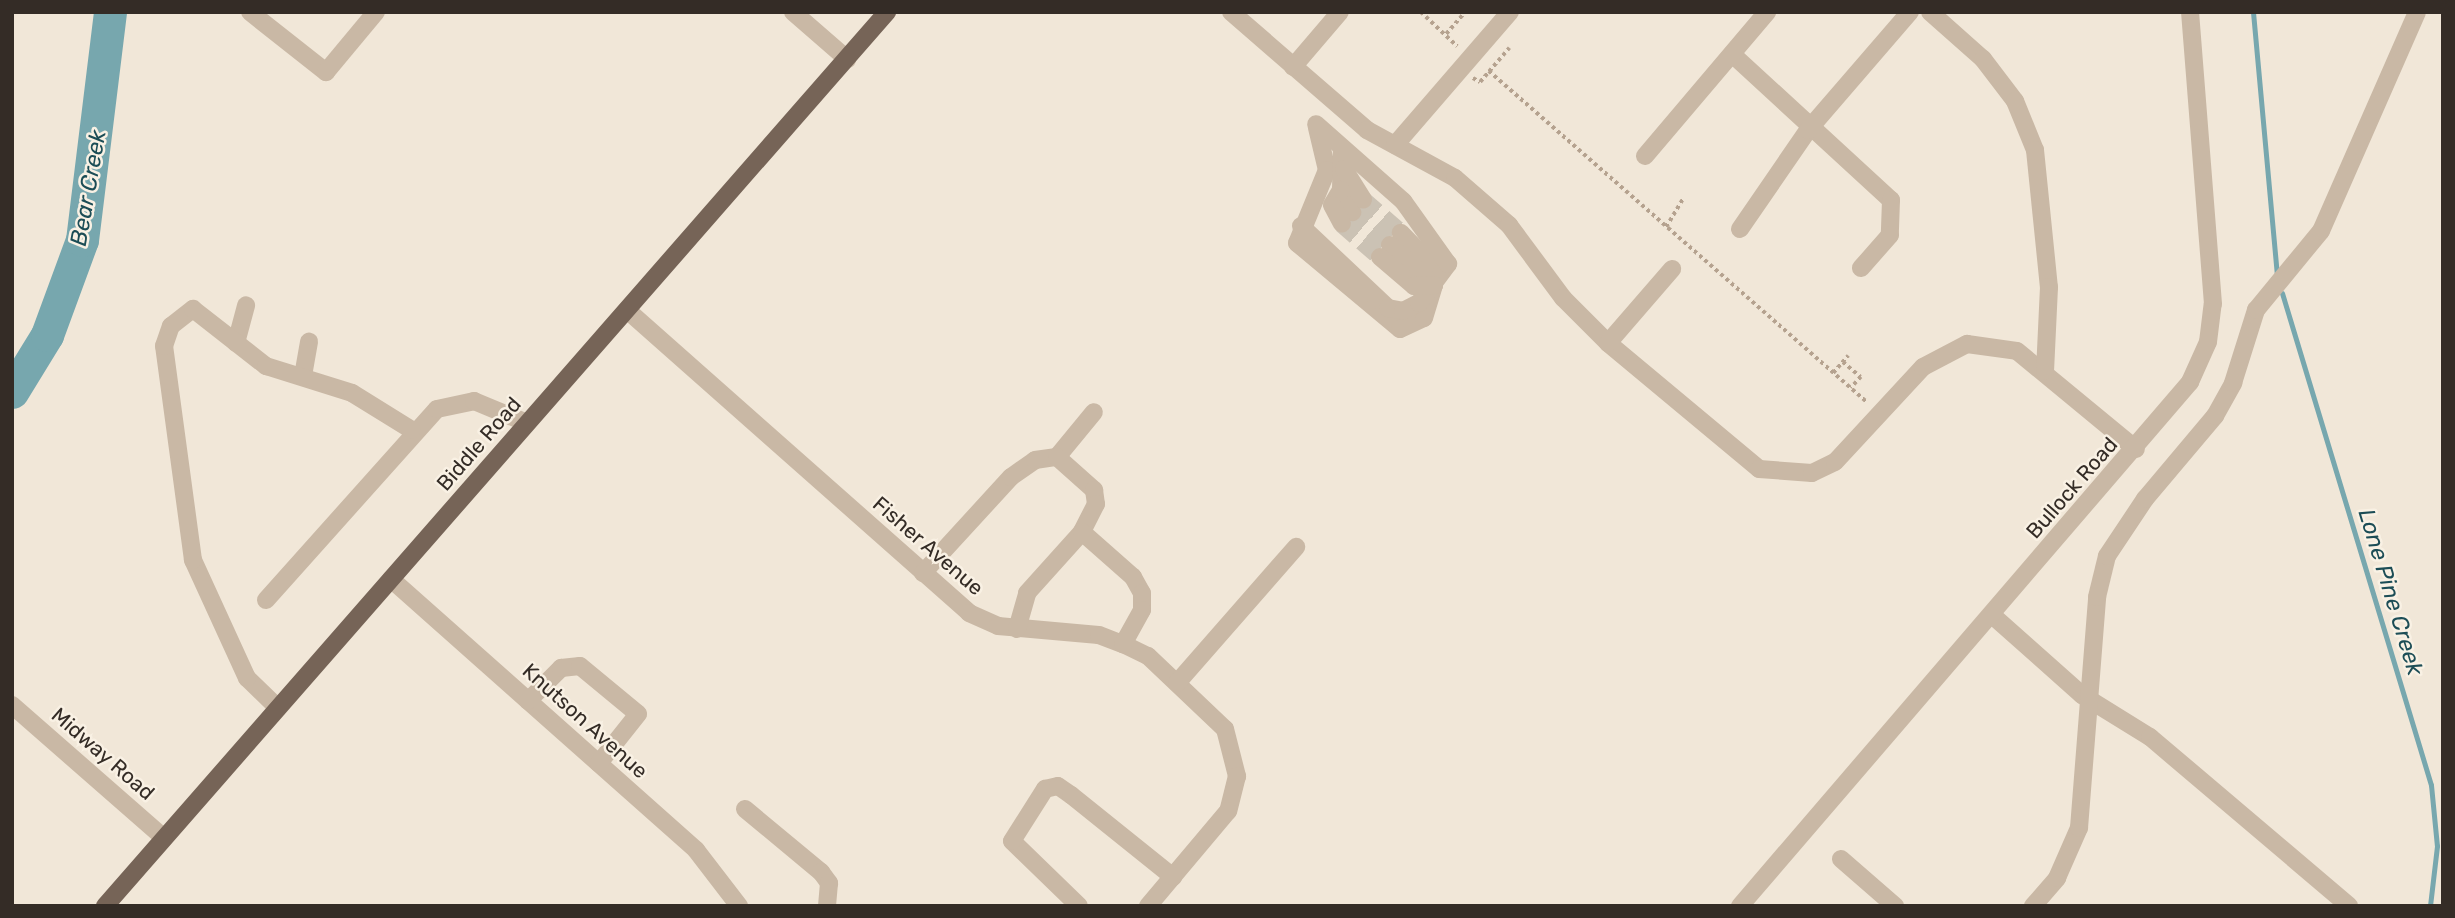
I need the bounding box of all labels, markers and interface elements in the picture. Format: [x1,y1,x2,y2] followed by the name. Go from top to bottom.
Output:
[64,128,112,248] water label: Bear Creek
[431,392,527,496] street label: Biddle Road
[2021,432,2123,544] street label: Bullock Road
[867,491,989,601] street label: Fisher Avenue
[2353,505,2429,679] water label: Lone Pine Creek
[517,658,653,784] street label: Knutson Avenue
[46,702,160,806] street label: Midway Road

